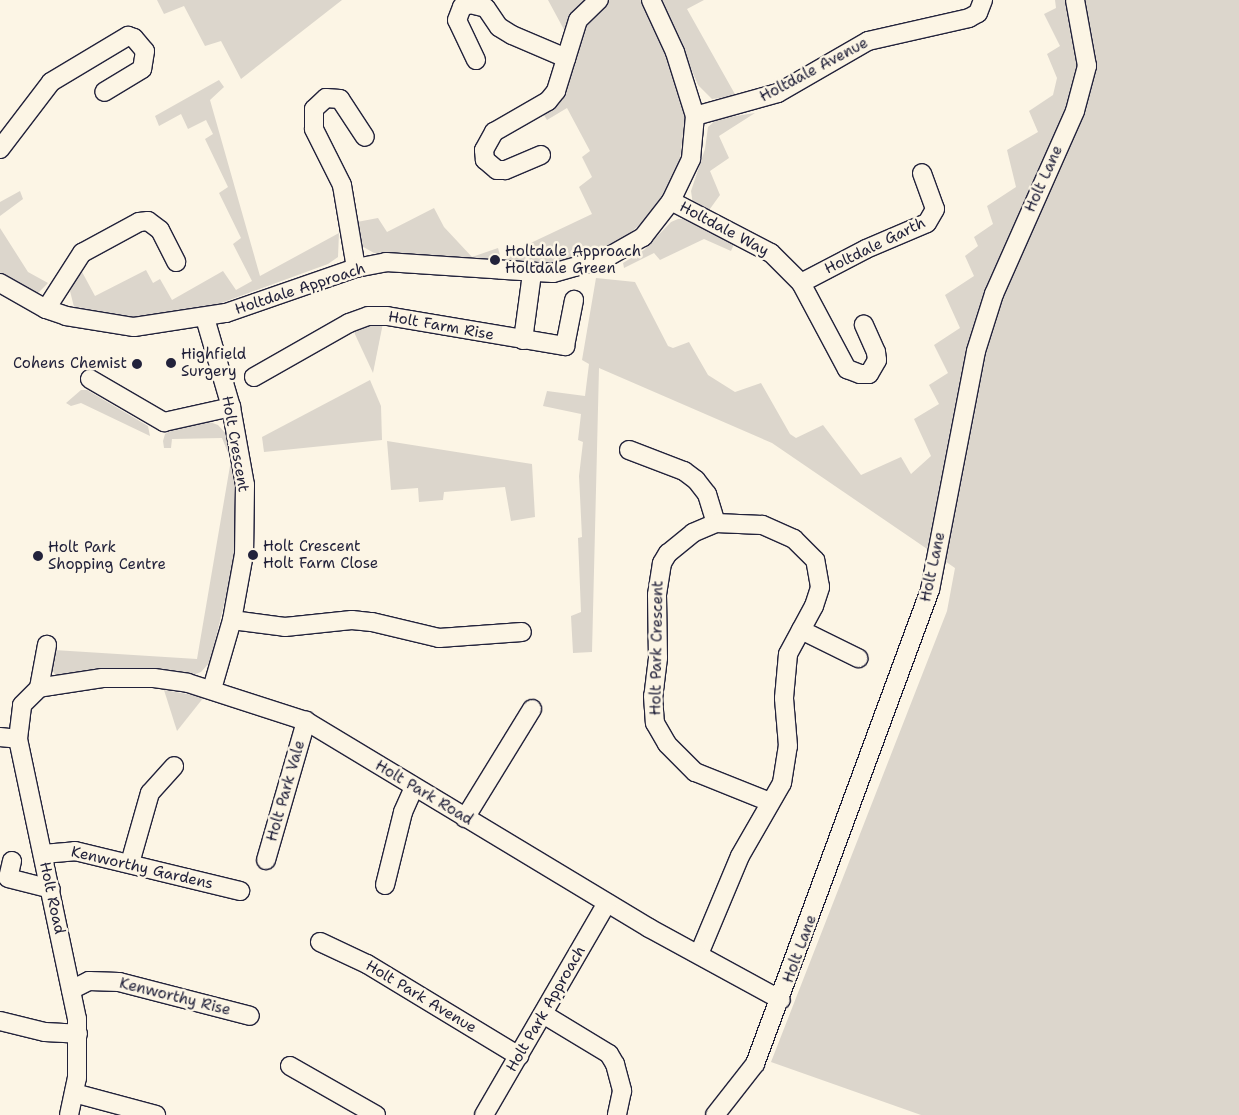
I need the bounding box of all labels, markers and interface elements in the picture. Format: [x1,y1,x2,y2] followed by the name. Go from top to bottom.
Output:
[757,34,871,106] street label: Holtdale Avenue
[1021,143,1067,215] street label: Holt Lane
[676,198,772,260] street label: Holtdale Way
[822,214,928,278] street label: Holtdale Garth
[505,242,641,277] place label: Holtdale Approach Holtdale Green
[489,254,501,266] marker: Holtdale Approach Holtdale Green
[233,259,367,319] street label: Holtdale Approach
[387,308,495,344] street label: Holt Farm Rise
[181,345,246,380] place label: Highfield Surgery
[13,355,127,373] place label: Cohens Chemist
[165,357,177,369] marker: Highfield Surgery
[131,358,143,370] marker: Cohens Chemist
[218,394,252,494] street label: Holt Crescent
[917,530,949,604] street label: Holt Lane
[263,537,378,572] place label: Holt Crescent Holt Farm Close
[48,538,166,573] place label: Holt Park Shopping Centre
[247,549,259,561] marker: Holt Crescent Holt Farm Close
[32,550,44,562] marker: Holt Park Shopping Centre
[647,580,667,716] street label: Holt Park Crescent
[263,738,309,844] street label: Holt Park Vale
[372,757,476,829] street label: Holt Park Road
[69,843,215,893] street label: Kenworthy Gardens
[36,860,68,936] street label: Holt Road
[779,913,821,985] street label: Holt Lane
[503,943,589,1075] street label: Holt Park Approach
[362,957,480,1037] street label: Holt Park Avenue
[117,974,233,1020] street label: Kenworthy Rise

